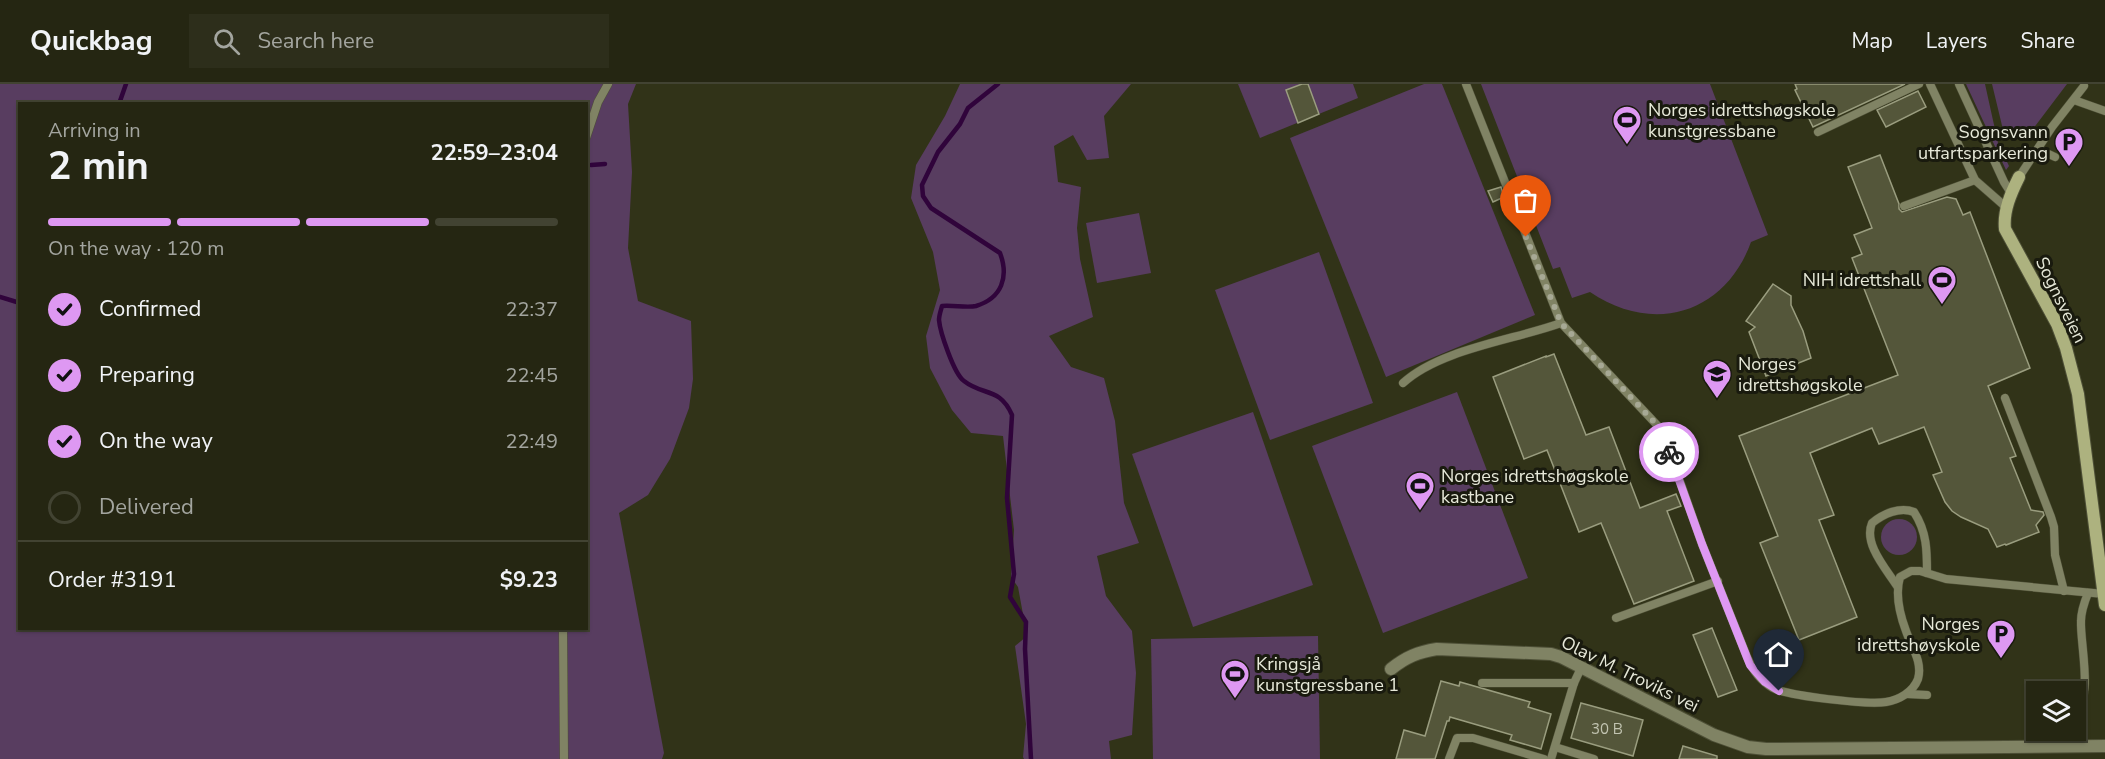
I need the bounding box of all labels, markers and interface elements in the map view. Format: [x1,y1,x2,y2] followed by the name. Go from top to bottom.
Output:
[189,14,609,68] search box
[30,22,153,60] text: Quickbag
[210,25,243,58] icon: search
[258,26,374,56] text: Search here
[1851,27,1893,55] text: Map
[1926,27,1987,55] text: Layers
[2020,27,2075,55] text: Share
[1648,98,1836,143] place label: Norges idrettshøgskole kunstgressbane
[1611,104,1643,146] sports icon: Norges idrettshøgskole kunstgressbane
[48,117,141,144] text: Arriving in
[1918,120,2048,165] place label: Sognsvann utfartsparkering
[2053,126,2085,168] parking icon: Sognsvann utfartsparkering
[430,138,558,168] text: 22:59–23:04
[48,140,149,193] text: 2 min
[1500,175,1551,237] pin
[1509,184,1542,217] icon: bag
[48,235,224,262] text: On the way · 120 m
[2030,253,2092,347] street label: Sognsveien
[1926,264,1958,306] sports icon: NIH idrettshall
[1803,268,1922,292] place label: NIH idrettshall
[48,293,81,326] icon: check
[99,294,201,324] text: Confirmed
[505,296,558,323] text: 22:37
[1738,352,1863,397] place label: Norges idrettshøgskole
[1701,358,1733,400] school or university icon: Norges idrettshøgskole
[48,359,81,392] icon: check
[99,360,195,390] text: Preparing
[505,362,558,389] text: 22:45
[1639,422,1699,482] courier
[48,425,81,458] icon: check
[99,426,213,456] text: On the way
[505,428,558,455] text: 22:49
[1653,436,1686,469] icon: bike
[1441,464,1629,509] place label: Norges idrettshøgskole kastbane
[1404,470,1436,512] sports icon: Norges idrettshøgskole kastbane
[99,492,194,522] text: Delivered
[48,565,177,595] text: Order #3191
[500,565,558,595] text: $9.23
[1857,612,1980,657] place label: Norges idrettshøyskole
[1985,618,2017,660] parking icon: Norges idrettshøyskole
[1753,629,1804,691] pin
[1557,630,1703,718] street label: Olav M. Troviks vei
[1762,638,1795,671] icon: home
[1256,652,1399,697] place label: Kringsjå kunstgressbane 1
[1219,658,1251,700] sports icon: Kringsjå kunstgressbane 1
[2026,681,2086,741] map controls
[2026,681,2086,741] button: layers
[1591,719,1623,739] house number: 30 B

